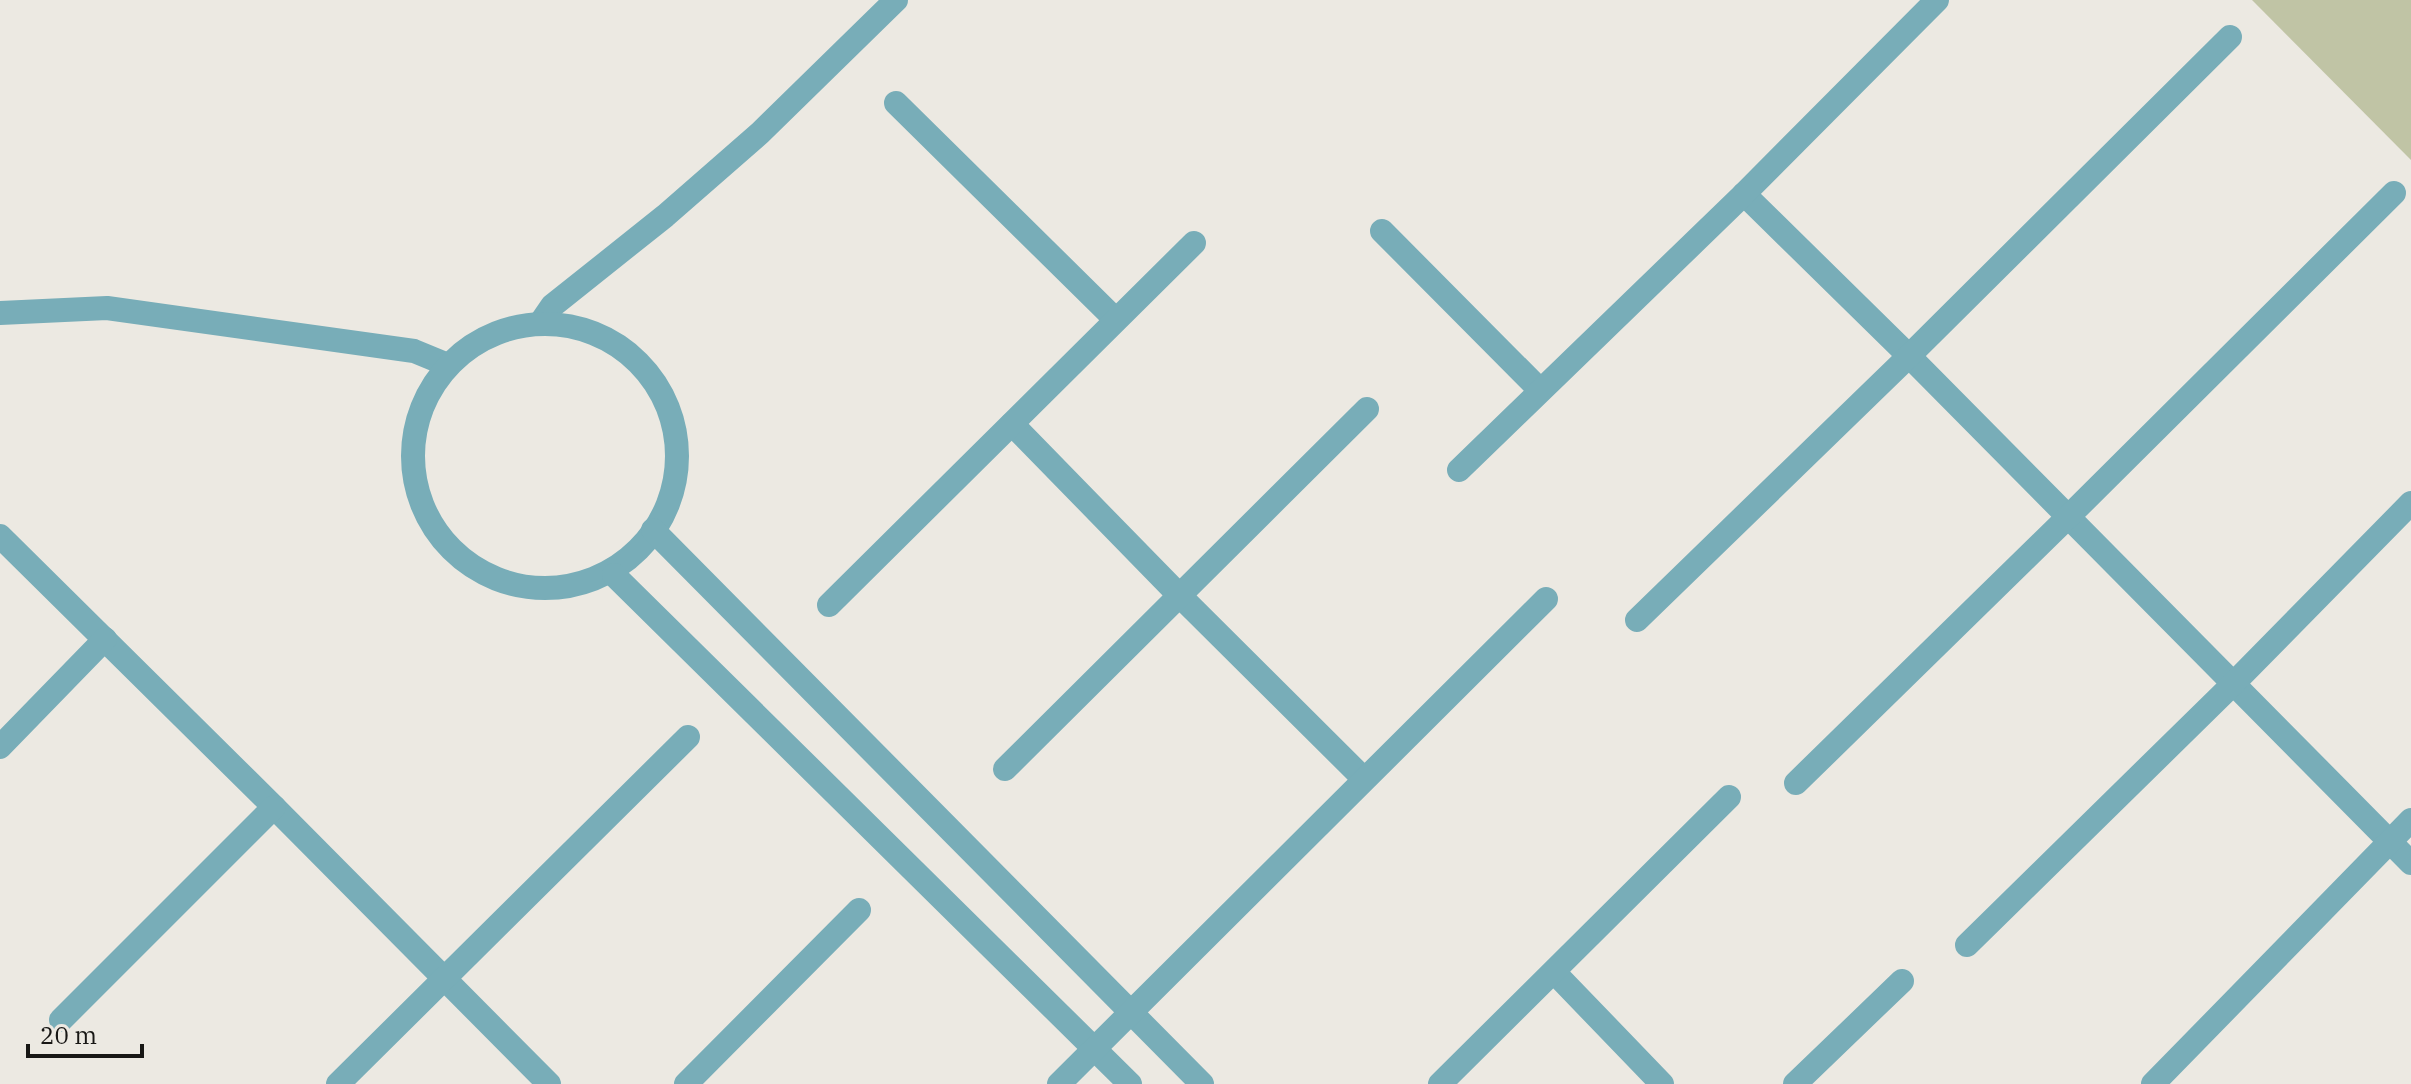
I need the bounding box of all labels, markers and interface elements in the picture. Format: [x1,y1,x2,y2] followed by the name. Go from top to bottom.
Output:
[28,1008,142,1058] scale bar
[40,1019,97,1051] text: 20 m

